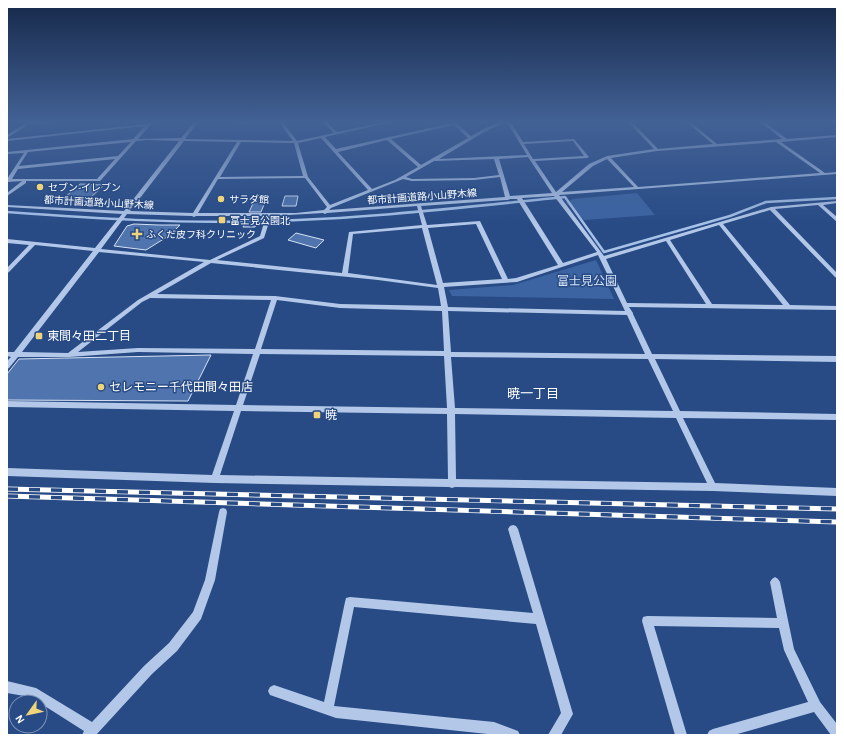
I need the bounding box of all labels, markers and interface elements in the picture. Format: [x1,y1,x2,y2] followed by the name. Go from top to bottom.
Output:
[35,182,45,192] marker: セブン-イレブン
[48,182,121,193] place label: セブン-イレブン
[367,187,477,206] street label: 都市計画道路小山野木線
[44,194,154,211] street label: 都市計画道路小山野木線
[216,194,226,204] marker: サラダ館
[229,194,269,205] place label: サラダ館
[217,215,227,225] marker: 富士見公園北
[230,215,290,226] place label: 富士見公園北
[131,228,143,240] marker: ふくだ皮フ科クリニック
[146,229,256,240] place label: ふくだ皮フ科クリニック
[557,275,617,287] park label: 富士見公園
[47,330,131,342] place label: 東間々田二丁目
[34,331,44,341] marker: 東間々田二丁目
[109,380,253,393] place label: セレモニー千代田間々田店
[96,382,106,392] marker: セレモニー千代田間々田店
[507,387,559,401] district label: 暁一丁目
[325,409,337,421] place label: 暁
[312,410,322,420] marker: 暁
[8,694,48,734] north arrow
[13,713,27,725] text: N

